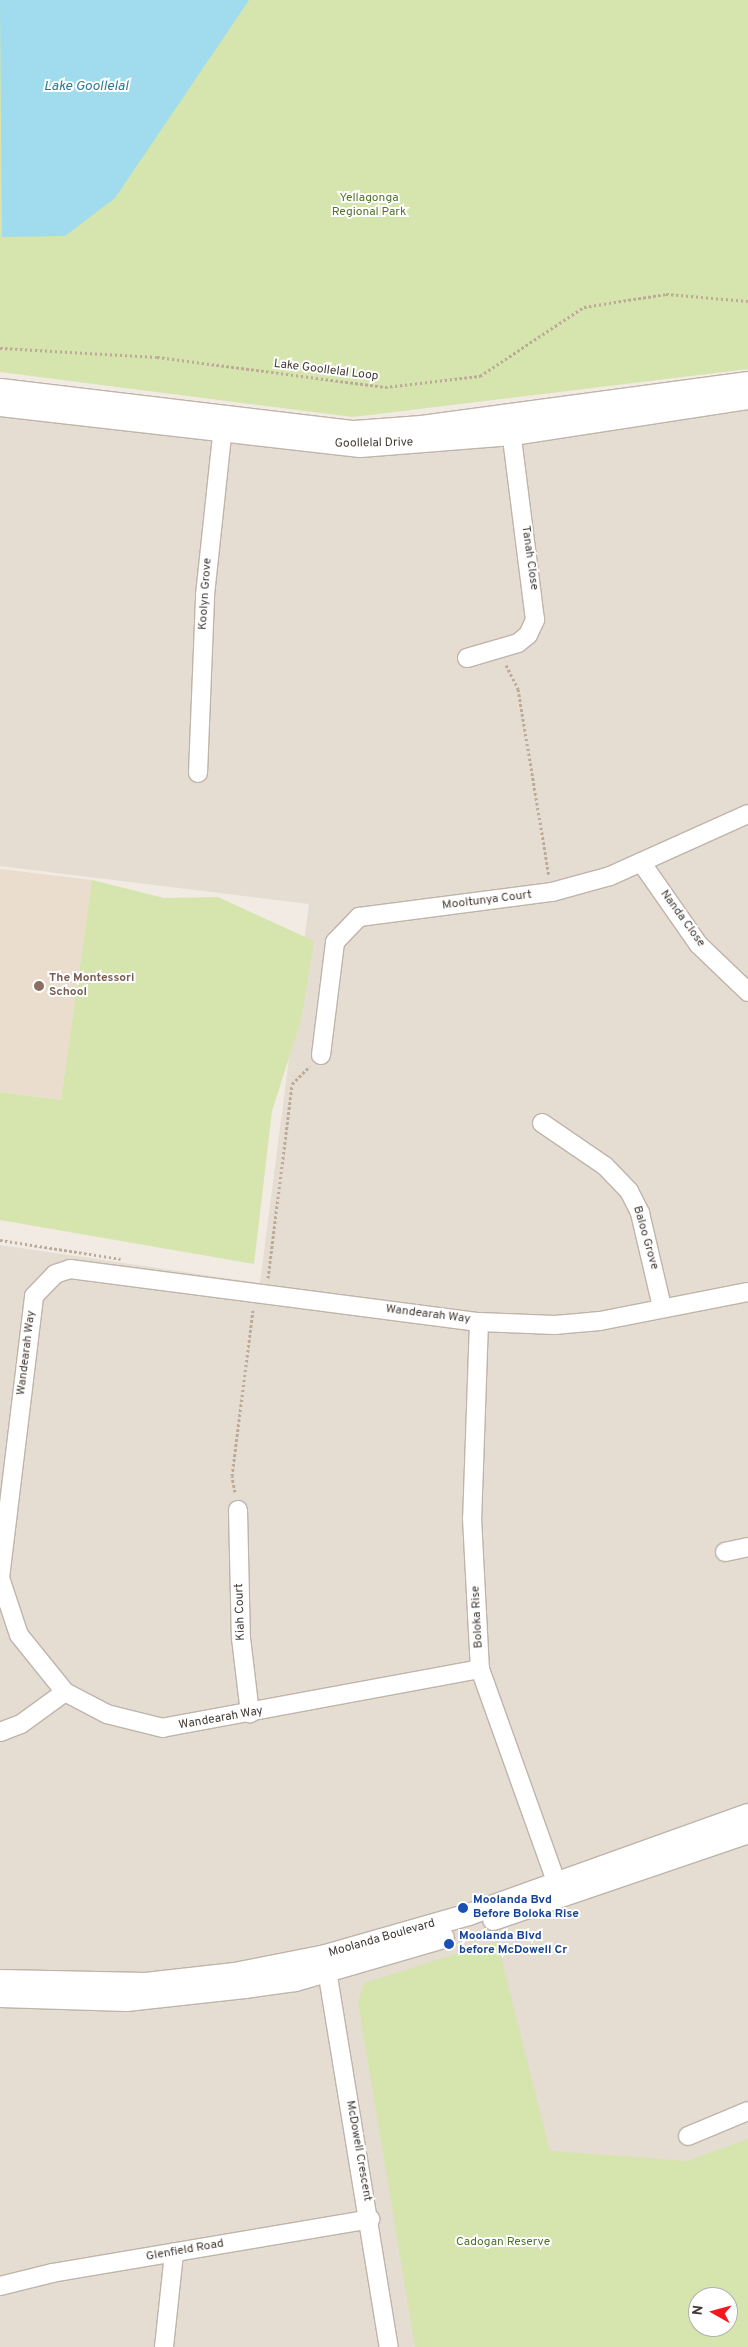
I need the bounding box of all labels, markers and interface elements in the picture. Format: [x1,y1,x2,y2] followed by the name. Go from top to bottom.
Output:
[44,79,128,95] water label: Lake Goollelal
[332,192,406,220] park label: Yellagonga Regional Park
[273,357,379,385] street label: Lake Goollelal Loop
[335,436,413,452] street label: Goollelal Drive
[517,525,541,591] street label: Tanah Close
[196,557,216,631] street label: Koolyn Grove
[441,888,533,914] street label: Mooltunya Court
[657,888,707,950] street label: Nanda Close
[49,972,134,1000] place label: The Montessori School
[33,980,45,992] marker: The Montessori School
[629,1204,661,1272] street label: Baloo Grove
[385,1303,471,1327] street label: Wandearah Way
[15,1310,39,1396] street label: Wandearah Way
[233,1583,249,1641] street label: Kiah Court
[469,1585,487,1649] street label: Boloka Rise
[178,1704,264,1734] street label: Wandearah Way
[473,1894,579,1922] place label: Moolanda Bvd Before Boloka Rise
[457,1902,469,1914] marker: Moolanda Bvd Before Boloka Rise
[327,1917,437,1961] street label: Moolanda Boulevard
[459,1930,567,1958] place label: Moolanda Blvd before McDowell Cr
[443,1938,455,1950] marker: Moolanda Blvd before McDowell Cr
[342,2099,374,2203] street label: McDowell Crescent
[456,2236,550,2250] park label: Cadogan Reserve
[145,2237,225,2265] street label: Glenfield Road
[688,2287,738,2337] north arrow
[690,2304,708,2316] text: N

